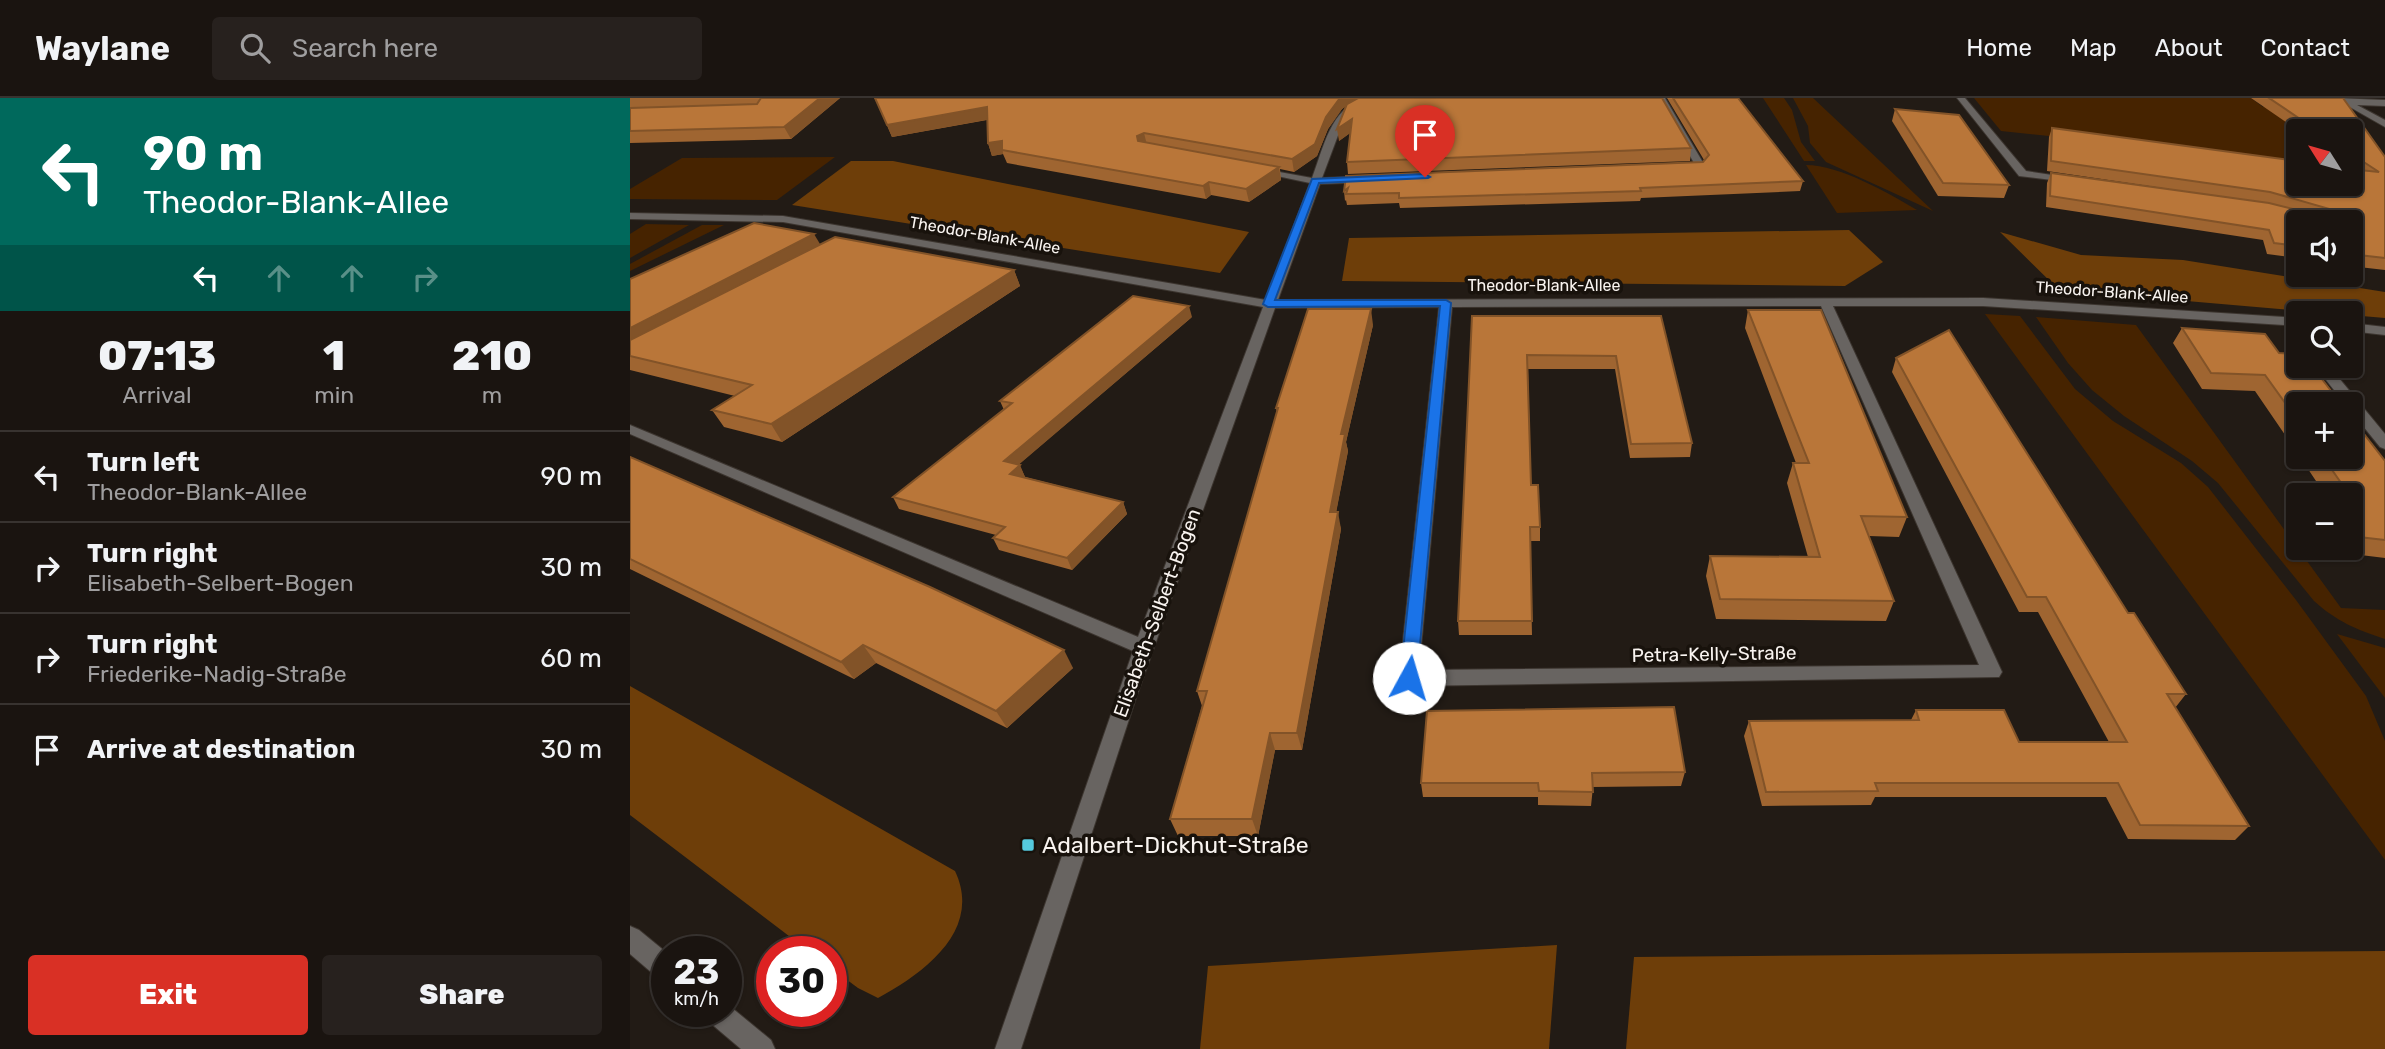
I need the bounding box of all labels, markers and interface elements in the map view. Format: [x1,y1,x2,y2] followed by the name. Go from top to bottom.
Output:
[212,17,702,80] search box
[35,29,170,68] text: Waylane
[236,29,274,67] icon: search
[292,33,438,64] text: Search here
[1966,34,2032,62] text: Home
[2070,34,2117,62] text: Map
[2155,34,2223,62] text: About
[2261,34,2350,62] text: Contact
[1395,105,1455,177] pin
[1406,116,1444,154] icon: arrive
[2286,119,2362,196] north arrow
[2286,119,2363,560] map controls
[143,124,263,182] text: 90 m
[28,126,119,217] icon: left
[143,183,449,221] text: Theodor-Blank-Allee
[2286,210,2363,287] button: sound
[908,212,1062,258] street label: Theodor-Blank-Allee
[187,259,225,297] icon: left
[260,259,298,297] icon: ahead
[333,259,371,297] icon: ahead
[406,259,444,297] icon: right
[1467,276,1621,295] street label: Theodor-Blank-Allee
[2035,277,2189,307] street label: Theodor-Blank-Allee
[2286,301,2363,378] button: search
[98,331,216,381] text: 07:13
[323,331,345,381] text: 1
[452,331,532,381] text: 210
[123,381,192,409] text: Arrival
[314,381,354,409] text: min
[482,381,502,409] text: m
[2286,392,2363,469] button: +
[87,447,199,478] text: Turn left
[28,458,66,496] icon: left
[541,461,602,492] text: 90 m
[87,478,307,506] text: Theodor-Blank-Allee
[2286,483,2363,560] button: −
[1109,506,1205,720] street label: Elisabeth-Selbert-Bogen
[87,538,217,569] text: Turn right
[28,549,66,587] icon: right
[540,552,602,583] text: 30 m
[87,569,354,597] text: Elisabeth-Selbert-Bogen
[87,629,217,660] text: Turn right
[28,640,66,678] icon: right
[1372,641,1446,715] position arrow
[1631,641,1797,667] street label: Petra-Kelly-Straße
[540,643,602,674] text: 60 m
[87,660,347,688] text: Friederike-Nadig-Straße
[28,731,66,769] icon: arrive
[87,734,355,765] text: Arrive at destination
[540,734,602,765] text: 30 m
[1042,831,1309,859] place label: Adalbert-Dickhut-Straße
[1020,837,1036,853] marker: Adalbert-Dickhut-Straße
[756,936,847,1027] speed limit sign: 30
[674,951,719,993] text: 23
[28,955,308,1035] button: Exit
[322,955,602,1035] button: Share
[674,988,719,1010] text: km/h

